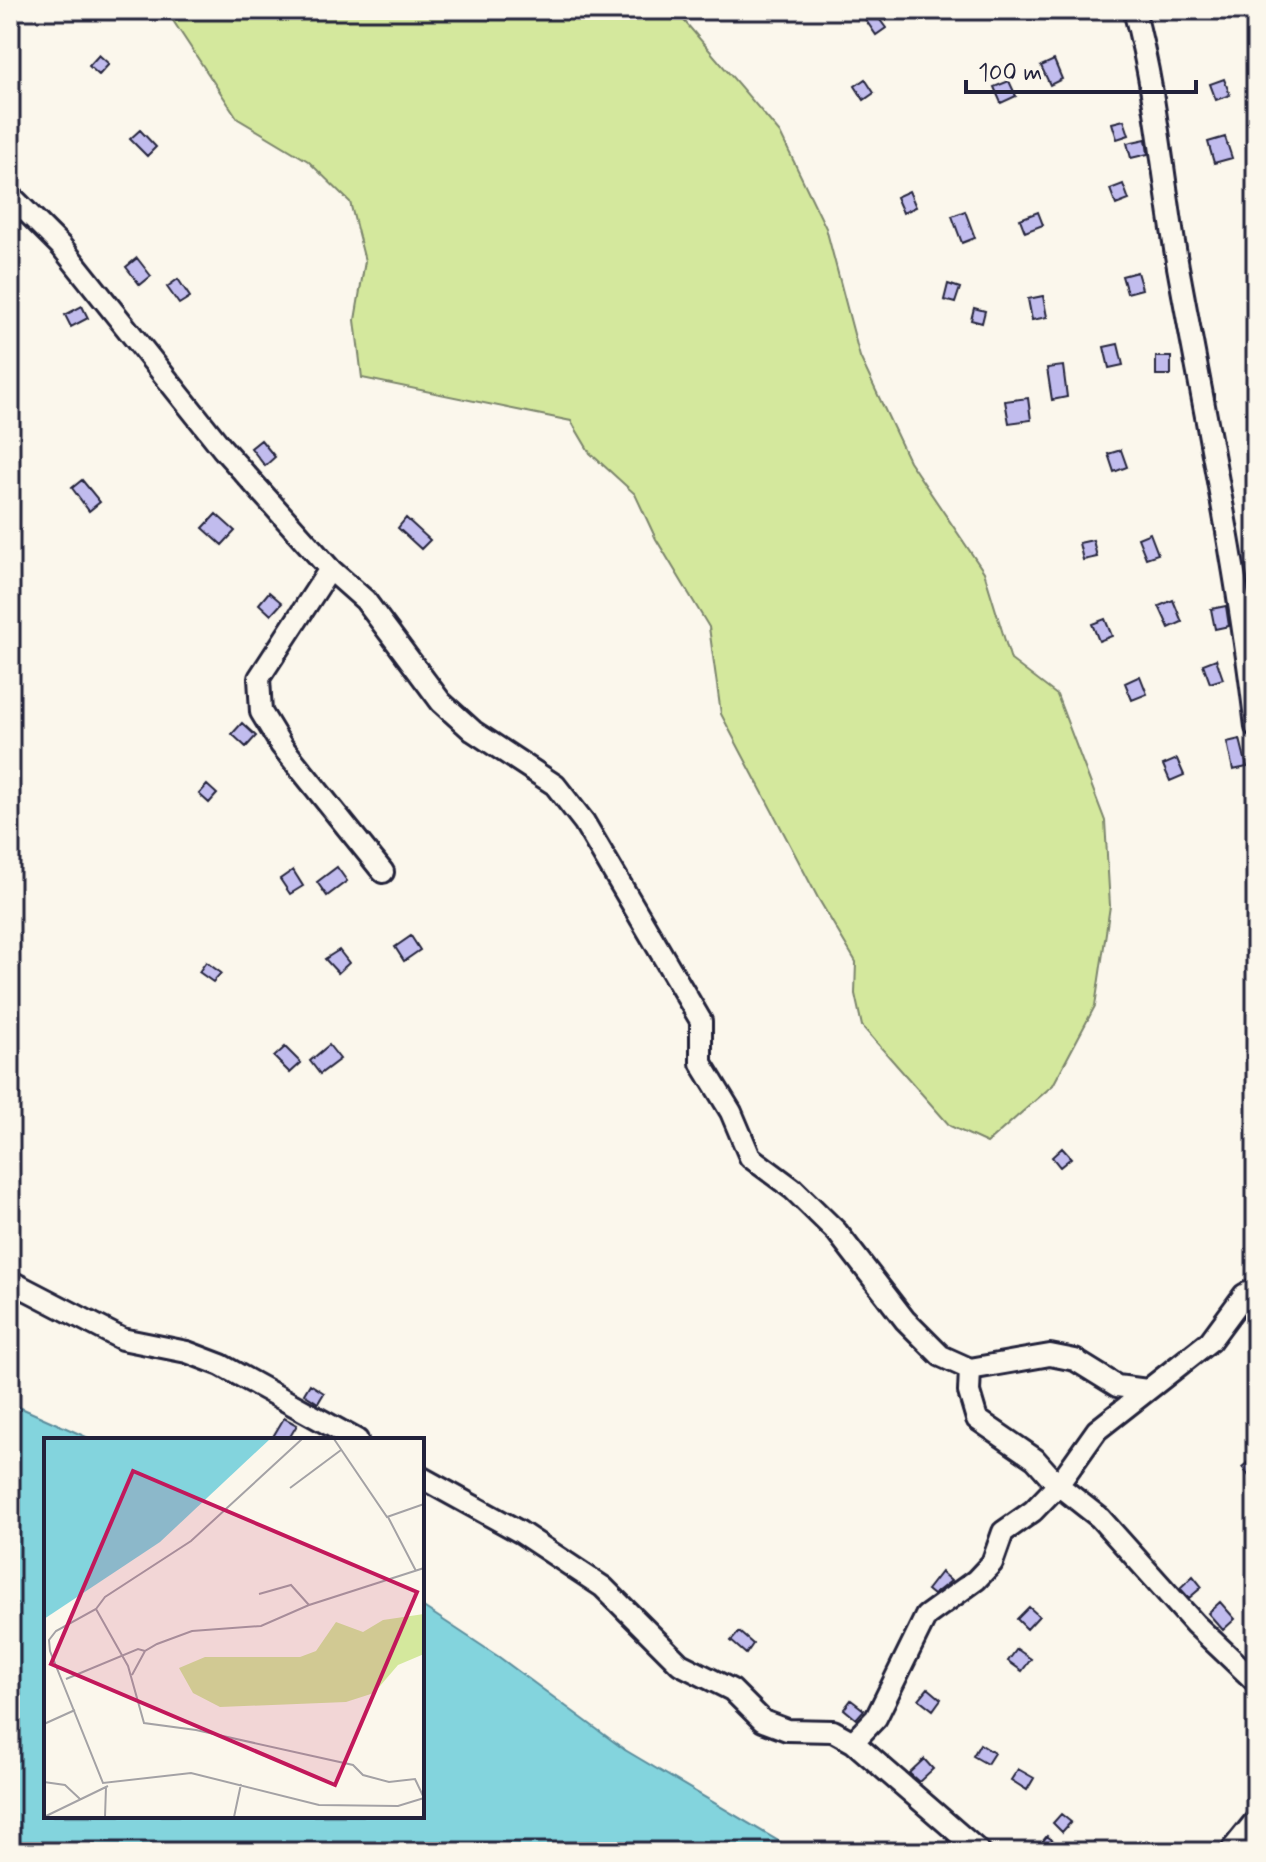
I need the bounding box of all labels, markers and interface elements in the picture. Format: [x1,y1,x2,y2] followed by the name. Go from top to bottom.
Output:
[966,44,1196,94] scale bar
[978,58,1042,89] text: 100 m
[44,1438,424,1818] inset map

